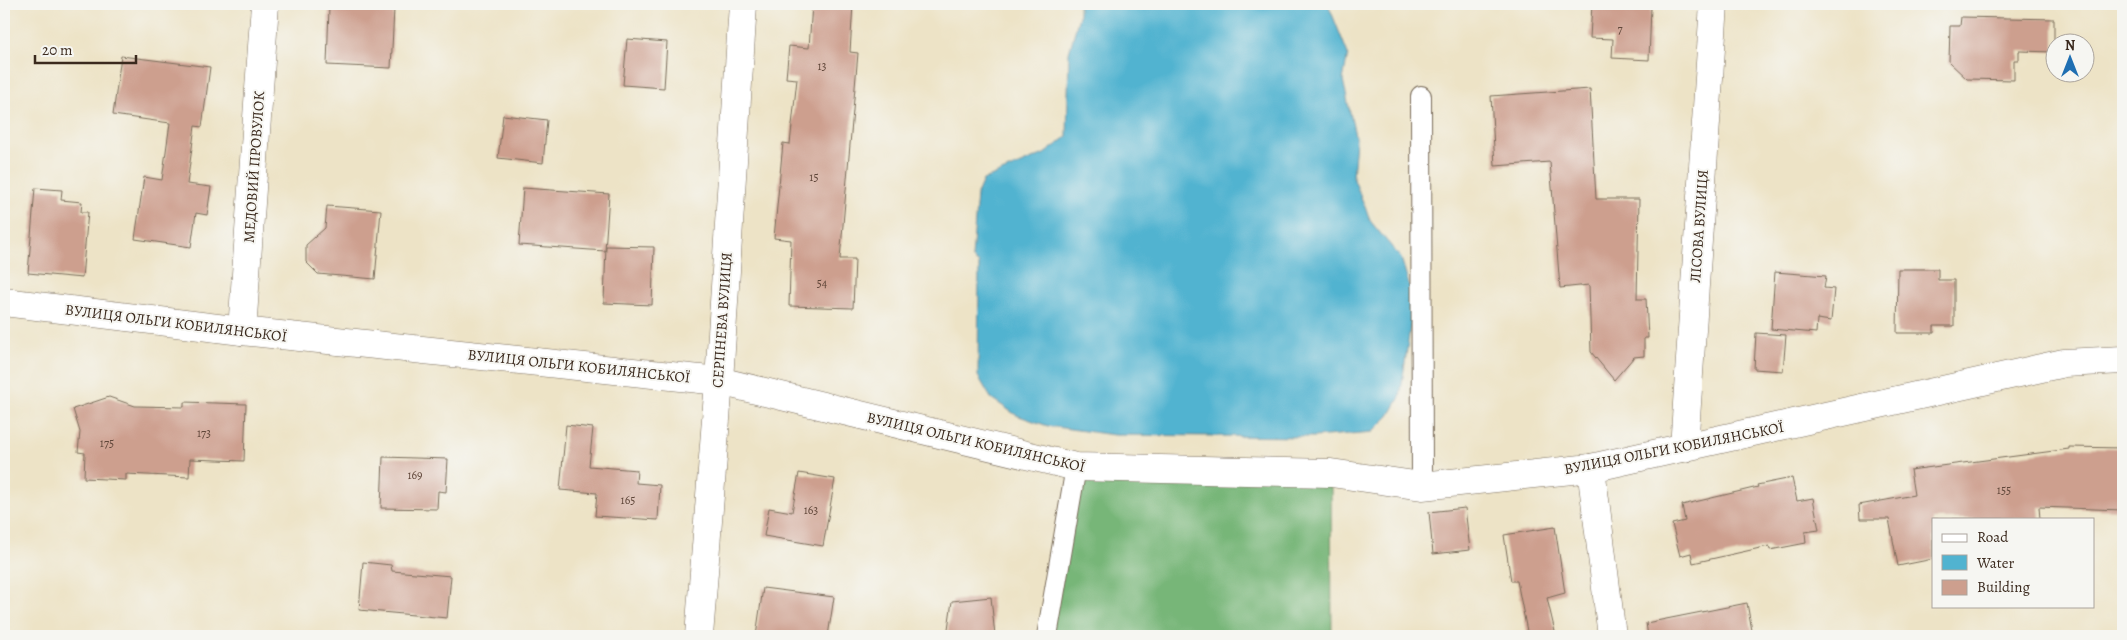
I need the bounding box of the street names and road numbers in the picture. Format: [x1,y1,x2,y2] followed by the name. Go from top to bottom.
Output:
[239,90,269,244] street label: МЕДОВИЙ ПРОВУЛОК
[1685,169,1713,283] street label: ЛІСОВА ВУЛИЦЯ
[707,251,737,389] street label: СЕРПНЕВА ВУЛИЦЯ
[64,299,288,347] street label: ВУЛИЦЯ ОЛЬГИ КОБИЛЯНСЬКОЇ
[467,344,691,388] street label: ВУЛИЦЯ ОЛЬГИ КОБИЛЯНСЬКОЇ
[865,407,1087,477] street label: ВУЛИЦЯ ОЛЬГИ КОБИЛЯНСЬКОЇ
[1562,417,1786,479] street label: ВУЛИЦЯ ОЛЬГИ КОБИЛЯНСЬКОЇ

